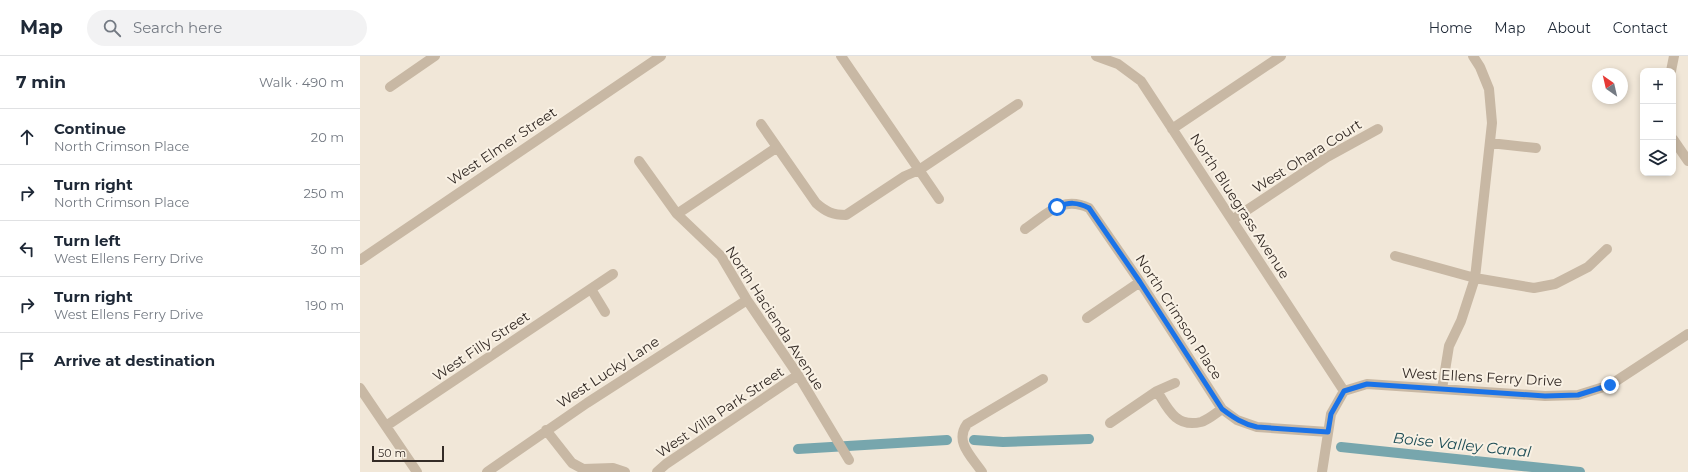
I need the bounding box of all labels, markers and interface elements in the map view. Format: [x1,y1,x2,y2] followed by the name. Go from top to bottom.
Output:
[87,10,367,46] search box
[20,16,63,39] text: Map
[101,17,123,39] icon: search
[133,18,222,37] text: Search here
[1429,19,1472,37] text: Home
[1494,19,1525,37] text: Map
[1547,19,1591,37] text: About
[1613,19,1668,37] text: Contact
[1592,68,1628,104] north arrow
[1640,68,1676,176] map controls
[1640,68,1676,104] button: +
[16,72,66,92] text: 7 min
[259,74,344,90] text: Walk · 490 m
[444,103,560,189] street label: West Elmer Street
[1640,104,1676,140] button: −
[1249,115,1365,197] street label: West Ohara Court
[54,119,126,138] text: Continue
[16,126,38,148] icon: ahead
[311,129,344,145] text: 20 m
[1186,130,1294,282] street label: North Bluegrass Avenue
[54,138,189,154] text: North Crimson Place
[1640,140,1676,176] button: layers
[54,175,133,194] text: Turn right
[16,182,38,204] icon: right
[303,185,344,201] text: 250 m
[54,194,189,210] text: North Crimson Place
[1048,198,1066,216] route start
[54,231,121,250] text: Turn left
[16,238,38,260] icon: left
[311,241,344,257] text: 30 m
[722,243,828,393] street label: North Hacienda Avenue
[54,250,203,266] text: West Ellens Ferry Drive
[1132,251,1226,383] street label: North Crimson Place
[54,287,133,306] text: Turn right
[16,294,38,316] icon: right
[306,297,344,313] text: 190 m
[54,306,203,322] text: West Ellens Ferry Drive
[429,307,533,385] street label: West Filly Street
[553,332,663,412] street label: West Lucky Lane
[16,350,38,372] icon: arrive
[54,351,215,370] text: Arrive at destination
[653,362,788,461] street label: West Villa Park Street
[1401,364,1563,390] street label: West Ellens Ferry Drive
[1601,376,1619,394] route end
[1392,428,1532,461] water label: Boise Valley Canal
[372,444,444,463] scale bar
[378,446,406,460] text: 50 m

